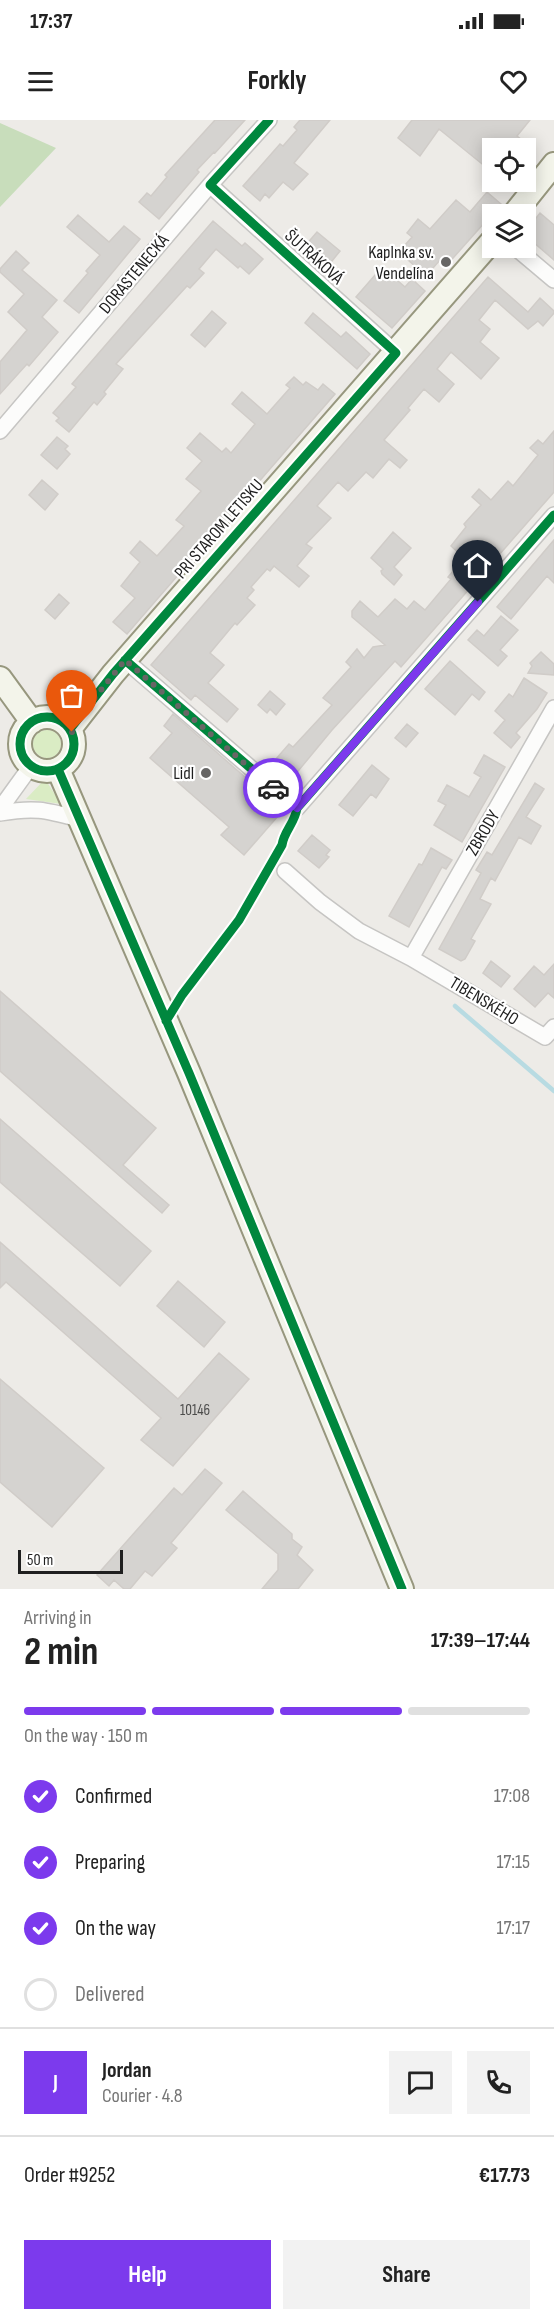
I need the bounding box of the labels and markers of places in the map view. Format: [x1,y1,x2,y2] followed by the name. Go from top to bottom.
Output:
[368,242,434,284] place label: Kaplnka sv. Vendelína
[439,255,453,269] marker: Kaplnka sv. Vendelína
[452,540,503,602] pin
[46,670,97,732] pin
[173,763,194,784] place label: Lidl
[199,766,213,780] marker: Lidl

